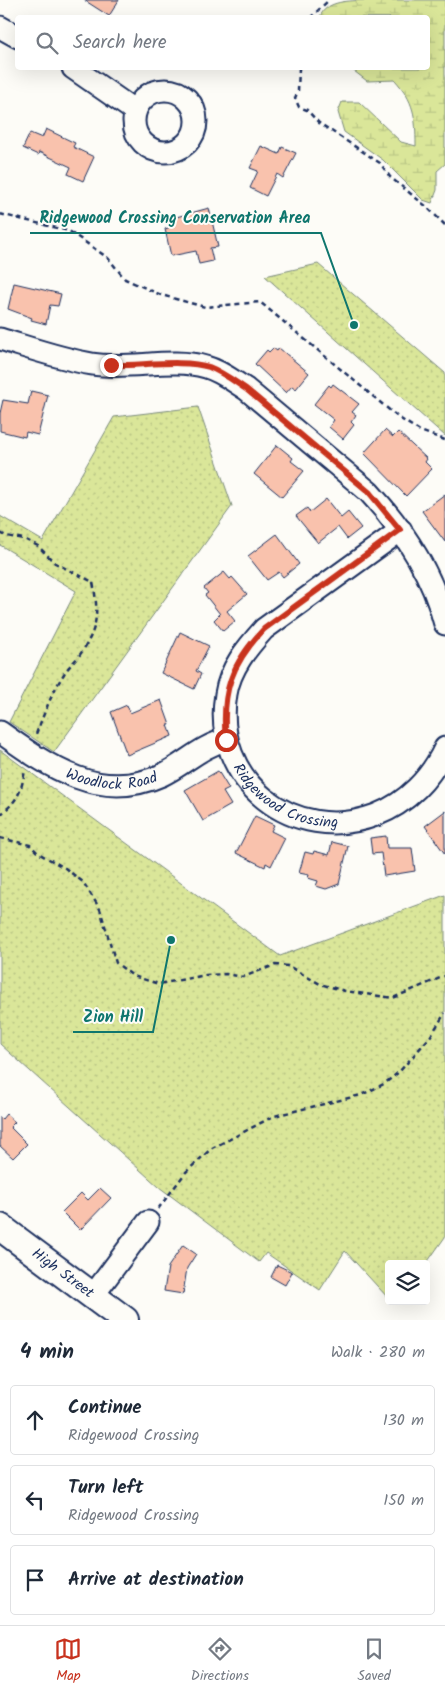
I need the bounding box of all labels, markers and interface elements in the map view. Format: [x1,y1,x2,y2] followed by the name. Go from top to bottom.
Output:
[15,15,430,70] search box
[73,28,167,58] text: Search here
[33,29,61,57] icon: search
[30,202,321,233] callout: Ridgewood Crossing Conservation Area
[40,206,310,231] text: Ridgewood Crossing Conservation Area
[100,354,123,377] route end
[215,729,238,752] route start
[226,759,338,835] street label: Ridgewood Crossing
[62,762,162,797] street label: Woodlock Road
[73,1001,153,1032] callout: Zion Hill
[83,1005,144,1030] text: Zion Hill
[26,1242,99,1305] street label: High Street
[385,1260,430,1305] map controls
[385,1260,430,1305] button: layers
[20,1336,74,1369] text: 4 min
[331,1340,425,1365] text: Walk · 280 m
[68,1393,141,1423] text: Continue
[21,1406,49,1434] icon: ahead
[383,1408,424,1433] text: 130 m
[68,1423,199,1448] text: Ridgewood Crossing
[68,1473,143,1503] text: Turn left
[21,1486,49,1514] icon: left
[383,1488,424,1513] text: 150 m
[68,1503,199,1528] text: Ridgewood Crossing
[68,1565,244,1595] text: Arrive at destination
[21,1566,49,1594] icon: arrive
[54,1635,82,1687] tab: Map
[191,1635,249,1687] tab: Directions
[357,1635,391,1687] tab: Saved

